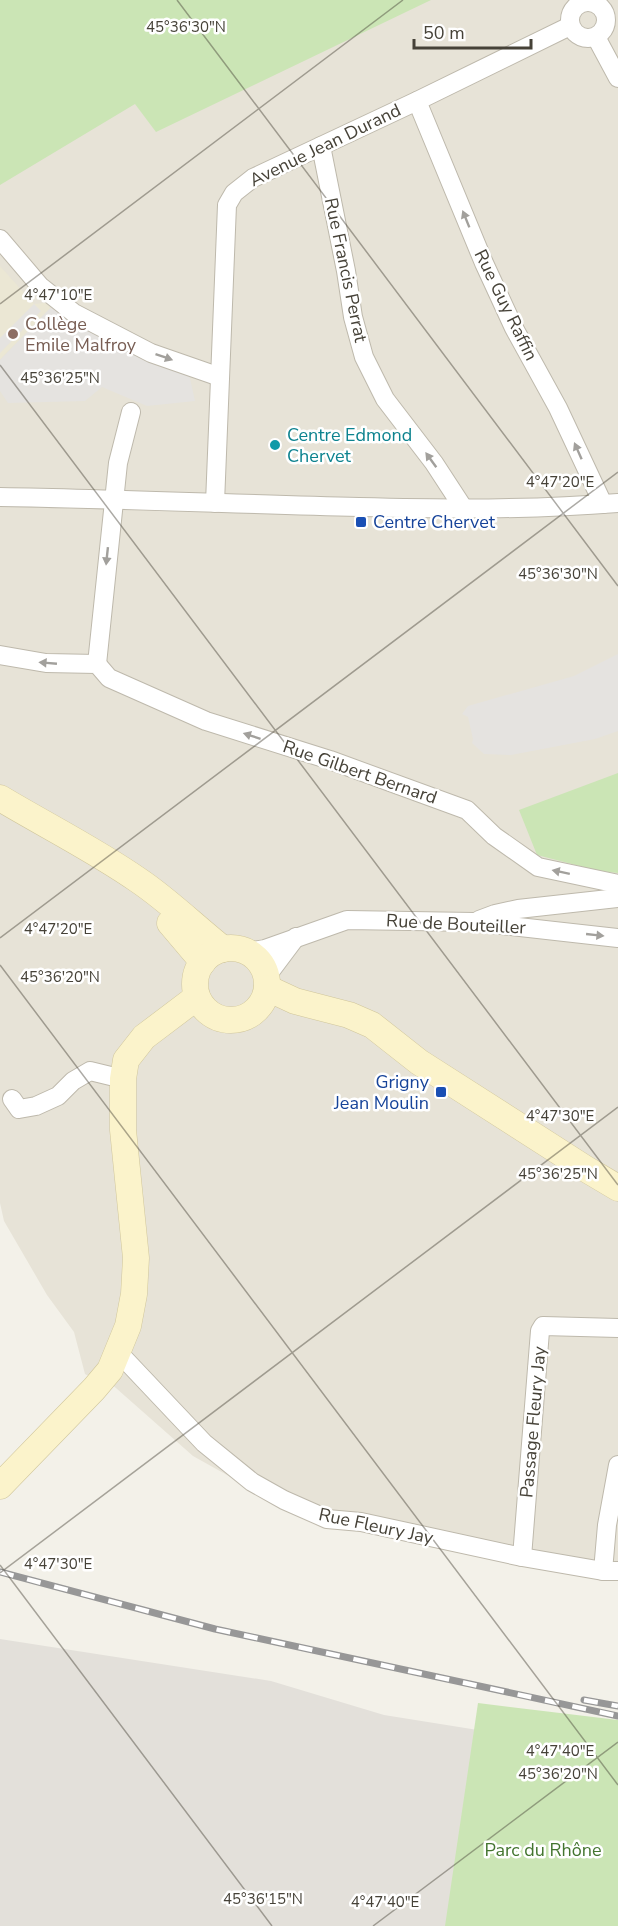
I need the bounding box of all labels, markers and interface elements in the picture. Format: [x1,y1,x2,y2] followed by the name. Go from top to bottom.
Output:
[414,12,531,50] scale bar
[146,17,226,37] text: 45°36'30"N
[423,21,465,45] text: 50 m
[245,98,405,192] street label: Avenue Jean Durand
[319,196,373,345] street label: Rue Francis Perrat
[461,210,470,228] one-way arrow
[469,245,543,365] street label: Rue Guy Raffin
[24,285,92,305] text: 4°47'10"E
[25,312,137,357] place label: Collège Emile Malfroy
[6,327,20,341] marker: Collège Emile Malfroy
[155,353,173,363] one-way arrow
[20,368,100,388] text: 45°36'25"N
[287,423,412,468] place label: Centre Edmond Chervet
[268,438,282,452] marker: Centre Edmond Chervet
[573,442,583,460] one-way arrow
[426,453,438,468] one-way arrow
[526,472,594,492] text: 4°47'20"E
[373,510,496,534] place label: Centre Chervet
[354,515,368,529] marker: Centre Chervet
[102,547,112,566] one-way arrow
[518,564,598,584] text: 45°36'30"N
[38,658,57,668] one-way arrow
[243,730,261,740] one-way arrow
[280,734,440,810] street label: Rue Gilbert Bernard
[551,867,570,876] one-way arrow
[386,908,527,940] street label: Rue de Bouteiller
[24,919,92,939] text: 4°47'20"E
[586,931,605,940] one-way arrow
[20,967,100,987] text: 45°36'20"N
[333,1070,430,1115] place label: Grigny Jean Moulin
[434,1085,448,1099] marker: Grigny Jean Moulin
[526,1106,594,1126] text: 4°47'30"E
[518,1164,598,1184] text: 45°36'25"N
[514,1344,552,1499] street label: Passage Fleury Jay
[317,1502,436,1550] street label: Rue Fleury Jay
[24,1554,92,1574] text: 4°47'30"E
[526,1741,594,1761] text: 4°47'40"E
[518,1764,598,1784] text: 45°36'20"N
[484,1838,602,1862] park label: Parc du Rhône
[223,1889,303,1909] text: 45°36'15"N
[351,1892,419,1912] text: 4°47'40"E

